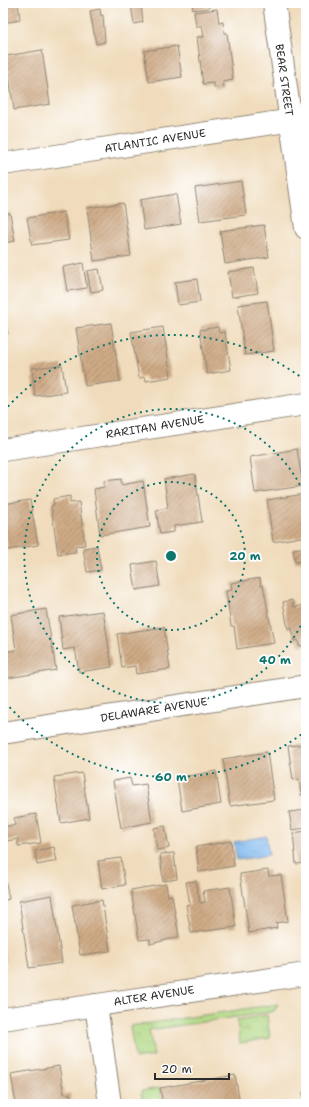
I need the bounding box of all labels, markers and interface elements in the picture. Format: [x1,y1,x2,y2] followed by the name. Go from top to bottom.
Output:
[272,43,297,117] street label: BEAR STREET
[103,126,207,156] street label: ATLANTIC AVENUE
[105,412,205,442] street label: RARITAN AVENUE
[229,548,261,564] text: 20 m
[164,549,178,563] centre of rings
[259,652,291,668] text: 40 m
[99,694,209,726] street label: DELAWARE AVENUE
[155,769,187,785] text: 60 m
[113,982,196,1010] street label: ALTER AVENUE
[155,1055,229,1081] scale bar
[161,1061,192,1077] text: 20 m

